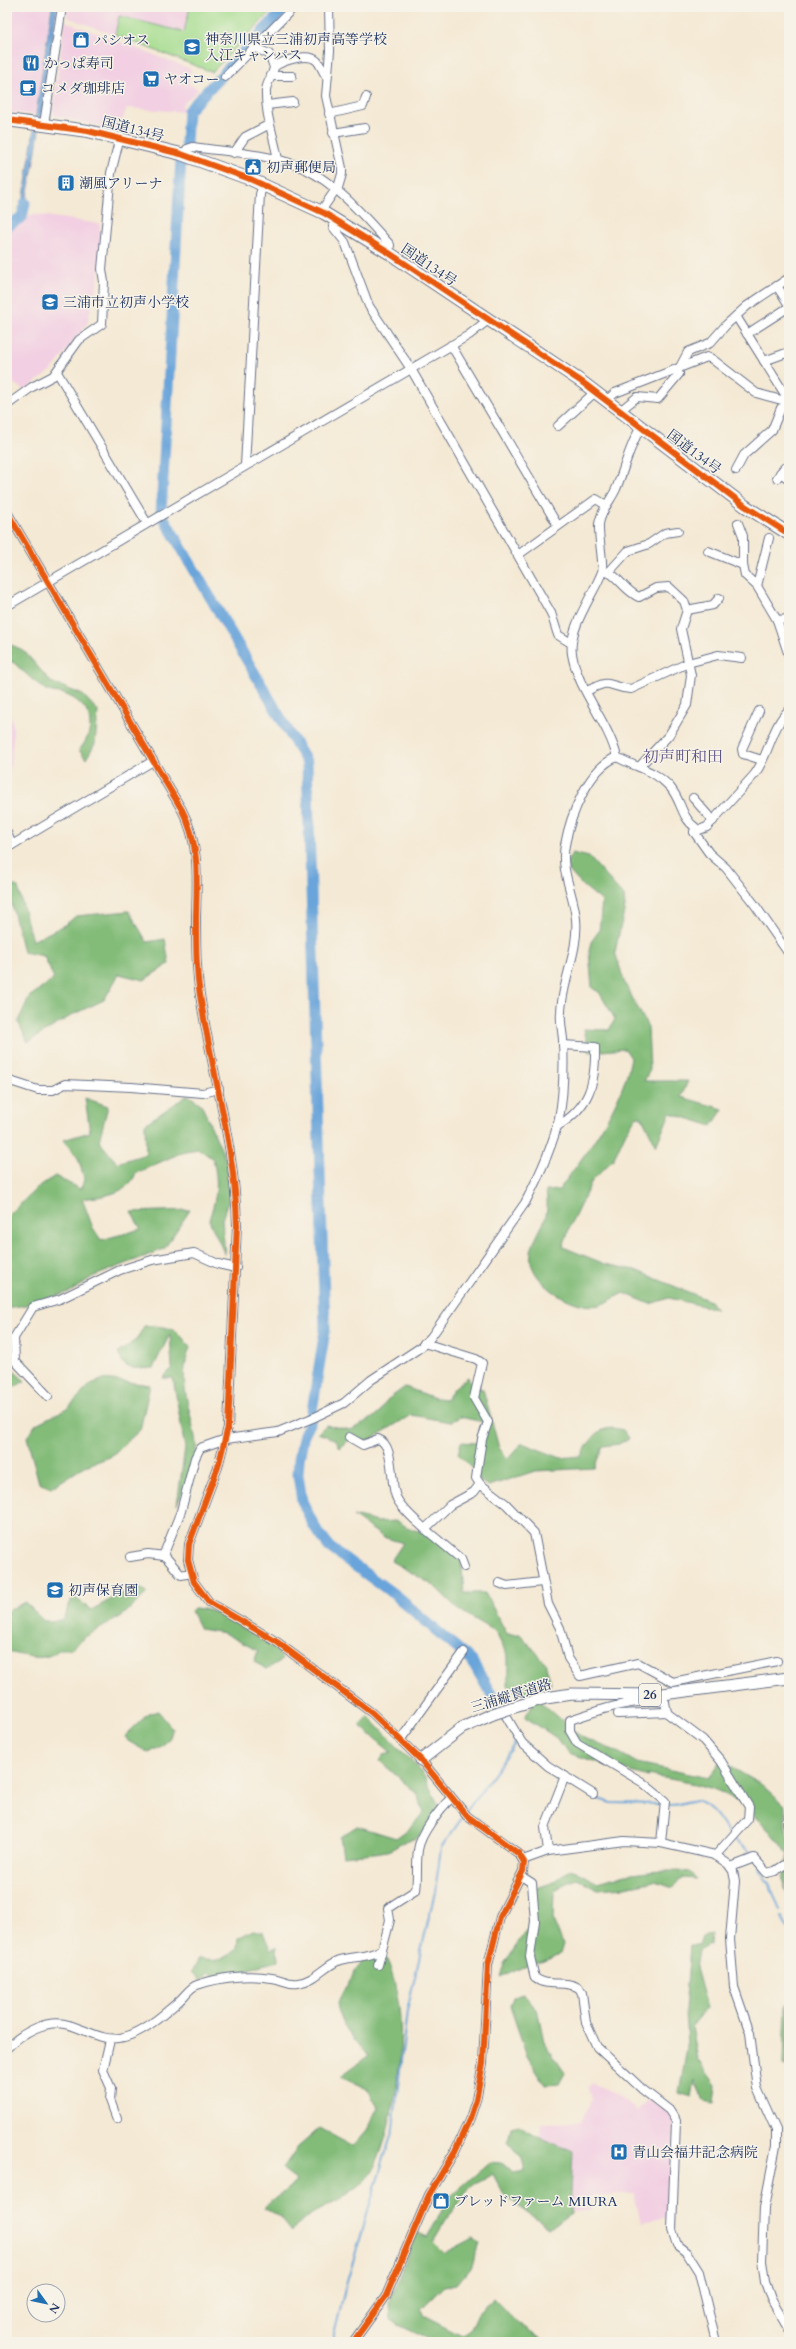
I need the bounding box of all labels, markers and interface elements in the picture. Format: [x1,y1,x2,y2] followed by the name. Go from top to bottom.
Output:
[71,30,91,50] shop icon: パシオス
[205,30,387,65] place label: 神奈川県立三浦初声高等学校 入江キャンパス
[94,31,150,50] place label: パシオス
[182,37,202,57] school or university icon: 神奈川県立三浦初声高等学校 入江キャンパス
[21,53,41,73] restaurant icon: かっぱ寿司
[44,54,114,73] place label: かっぱ寿司
[141,69,161,89] supermarket icon: ヤオコー
[164,70,219,89] place label: ヤオコー
[18,78,38,98] cafe icon: コメダ珈琲店
[41,79,125,98] place label: コメダ珈琲店
[100,112,166,146] street label: 国道134号
[243,157,263,177] public building icon: 初声郵便局
[266,158,336,177] place label: 初声郵便局
[56,173,76,193] building icon: 潮風アリーナ
[79,174,162,193] place label: 潮風アリーナ
[397,239,461,291] street label: 国道134号
[40,292,60,312] school or university icon: 三浦市立初声小学校
[63,293,189,312] place label: 三浦市立初声小学校
[663,425,725,479] street label: 国道134号
[643,746,723,768] district label: 初声町和田
[45,1580,65,1600] school or university icon: 初声保育園
[68,1581,138,1600] place label: 初声保育園
[468,1675,554,1717] street label: 三浦縦貫道路
[639,1684,661,1706] road number: 26
[609,2142,629,2162] hospital icon: 青山会福井記念病院
[632,2143,758,2162] place label: 青山会福井記念病院
[431,2191,451,2211] shop icon: ブレッドファーム MIURA
[454,2192,617,2211] place label: ブレッドファーム MIURA
[26,2283,66,2323] north arrow
[45,2300,63,2317] text: N

